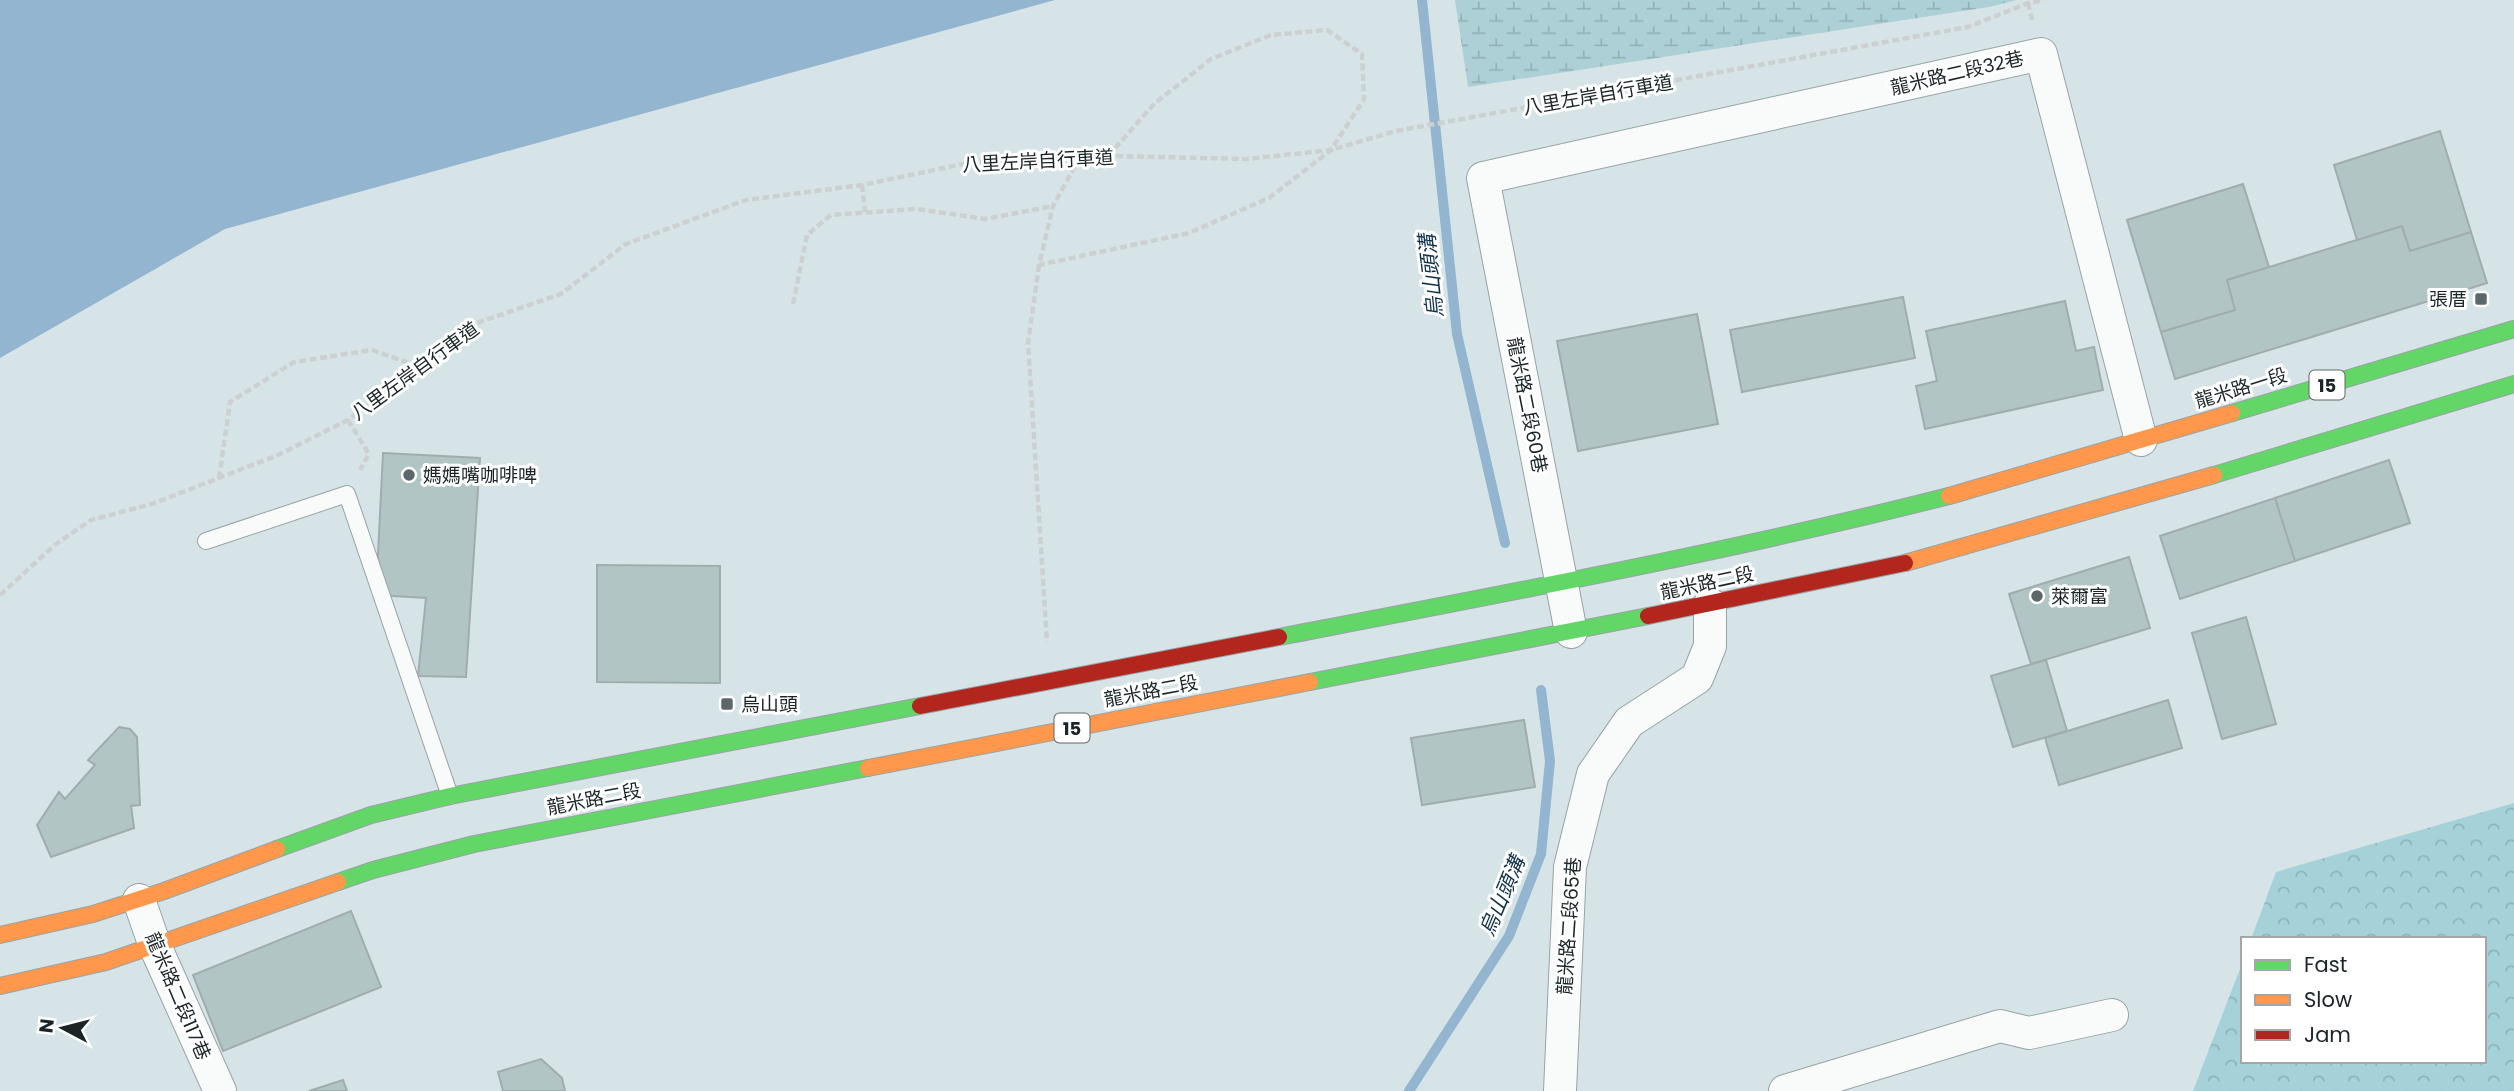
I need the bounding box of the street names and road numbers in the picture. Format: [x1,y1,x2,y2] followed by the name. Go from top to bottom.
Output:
[1888,45,2026,101] street label: 龍米路二段32巷
[1521,69,1675,121] street label: 八里左岸自行車道
[961,144,1115,178] street label: 八里左岸自行車道
[346,315,484,427] street label: 八里左岸自行車道
[1501,335,1553,475] street label: 龍米路二段60巷
[2192,361,2290,415] street label: 龍米路一段
[2310,370,2344,400] road number: 15
[1658,560,1756,606] street label: 龍米路二段
[1102,669,1200,713] street label: 龍米路二段
[1054,714,1090,742] road number: 15
[545,777,643,821] street label: 龍米路二段
[1551,856,1587,996] street label: 龍米路二段65巷
[139,928,217,1064] street label: 龍米路二段117巷

